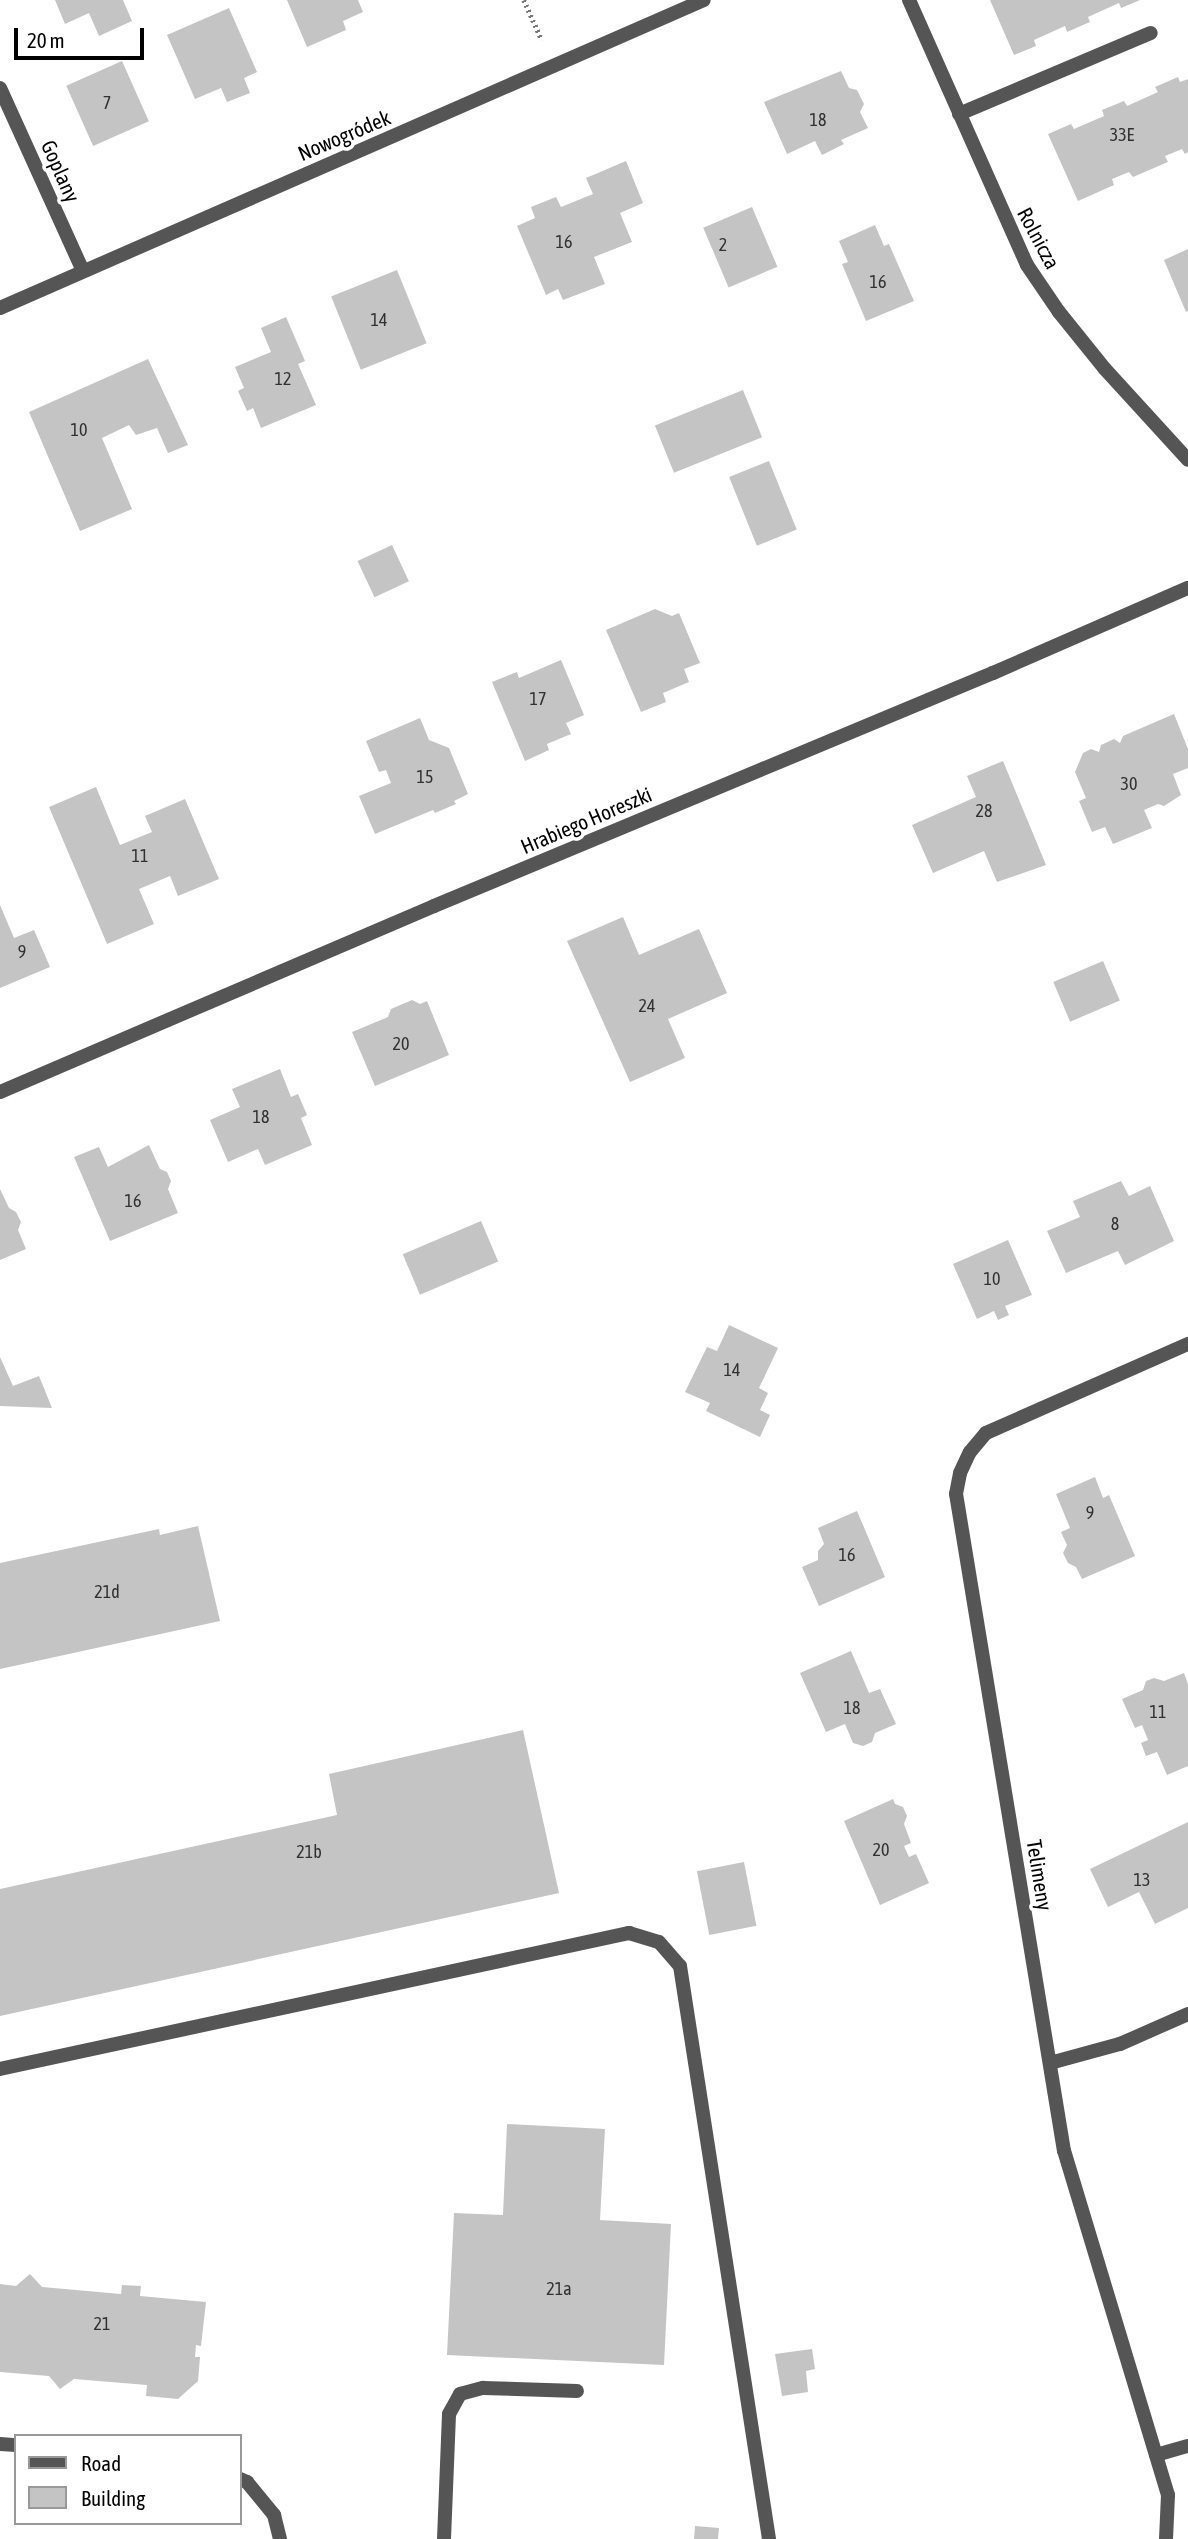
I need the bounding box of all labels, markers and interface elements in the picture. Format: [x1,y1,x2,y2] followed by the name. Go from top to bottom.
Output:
[18,14,147,58] scale bar
[27,28,65,52] text: 20 m
[103,92,111,114] house number: 7
[294,104,394,166] street label: Nowogródek
[810,109,826,131] house number: 18
[1110,124,1134,146] house number: 33E
[36,136,86,206] street label: Goplany
[1012,203,1066,273] street label: Rolnicza
[556,231,572,253] house number: 16
[719,234,727,256] house number: 2
[870,271,886,293] house number: 16
[371,309,387,331] house number: 14
[275,368,291,390] house number: 12
[71,419,87,441] house number: 10
[530,688,546,710] house number: 17
[417,766,433,788] house number: 15
[1121,773,1137,795] house number: 30
[517,781,655,859] street label: Hrabiego Horeszki
[976,800,992,822] house number: 28
[132,845,148,867] house number: 11
[18,941,26,963] house number: 9
[639,995,655,1017] house number: 24
[393,1033,409,1055] house number: 20
[253,1106,269,1128] house number: 18
[125,1190,141,1212] house number: 16
[1111,1213,1119,1235] house number: 8
[984,1268,1000,1290] house number: 10
[724,1359,740,1381] house number: 14
[1086,1502,1094,1524] house number: 9
[839,1544,855,1566] house number: 16
[94,1581,120,1603] house number: 21d
[844,1697,860,1719] house number: 18
[1150,1701,1166,1723] house number: 11
[1022,1838,1058,1912] street label: Telimeny
[873,1839,889,1861] house number: 20
[296,1841,322,1863] house number: 21b
[1134,1869,1150,1891] house number: 13
[546,2278,572,2300] house number: 21a
[94,2313,110,2335] house number: 21
[14,2434,242,2525] legend
[81,2451,121,2475] text: Road
[81,2486,145,2510] text: Building

